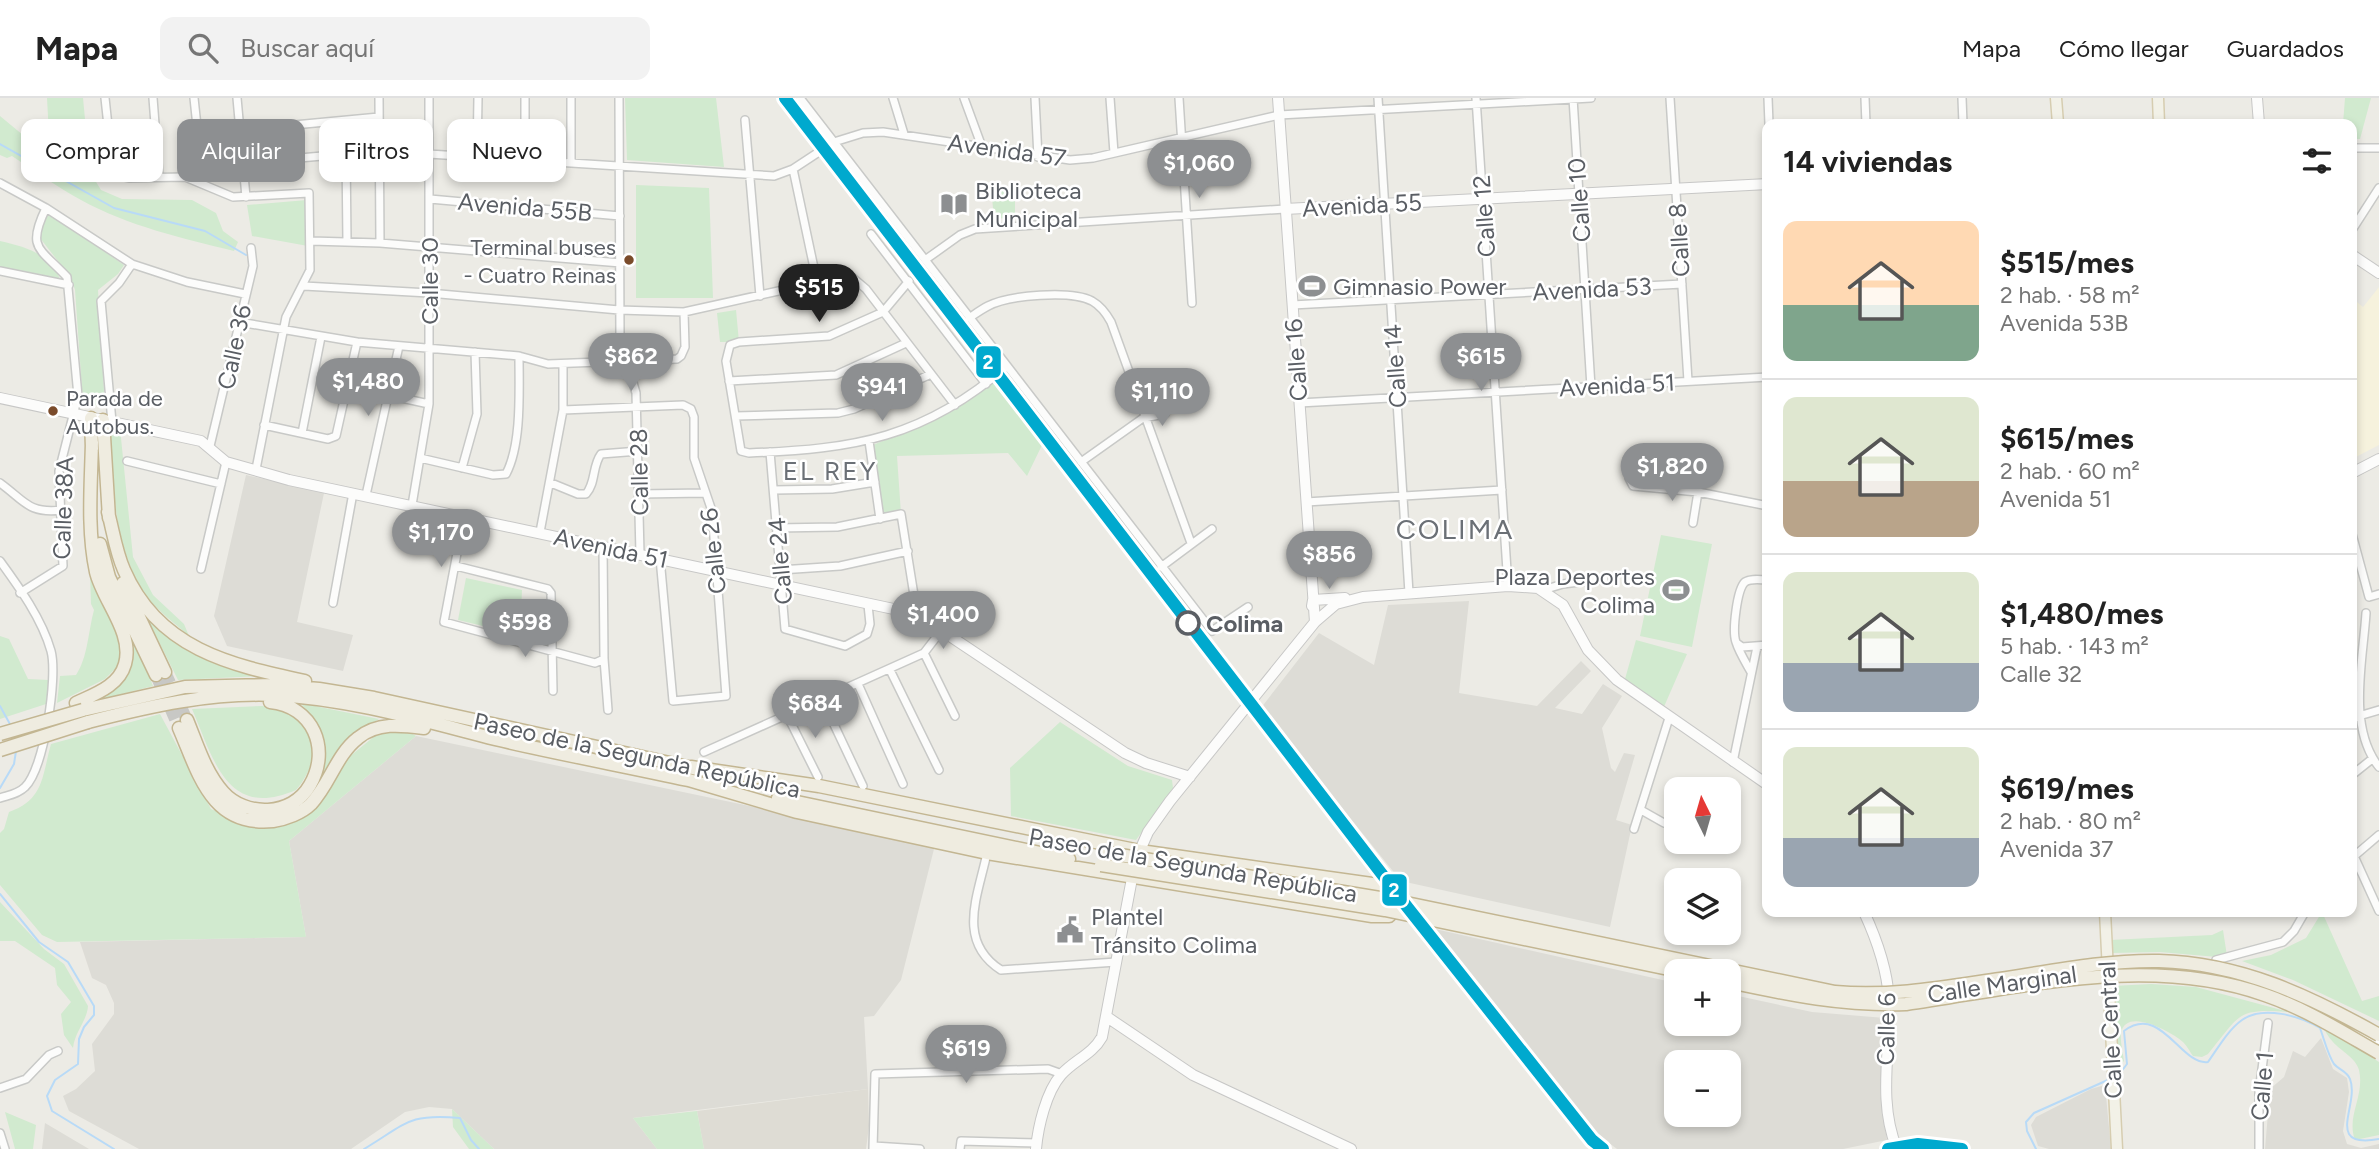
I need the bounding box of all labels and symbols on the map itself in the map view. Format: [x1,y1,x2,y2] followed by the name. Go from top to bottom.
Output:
[946,127,1068,173] street label: Avenida 57
[1142,140,1256,200] pin: $1,060
[1562,157,1596,243] street label: Calle 10
[1467,174,1501,258] street label: Calle 12
[975,176,1081,233] place label: Biblioteca Municipal
[457,187,593,227] street label: Avenida 55B
[1301,187,1423,223] street label: Avenida 55
[939,189,969,219] library icon: Biblioteca Municipal
[1663,202,1695,278] street label: Calle 8
[463,234,616,289] place label: Terminal buses - Cuatro Reinas
[415,237,444,325] street label: Calle 30
[622,253,636,267] marker: Terminal buses - Cuatro Reinas
[778,264,860,324] pin: $515
[1297,271,1327,301] sports icon: Gimnasio Power
[1532,271,1652,307] street label: Avenida 53
[1333,272,1506,301] place label: Gimnasio Power
[211,302,257,392] street label: Calle 36
[1279,318,1313,402] street label: Calle 16
[1378,323,1412,409] street label: Calle 14
[590,334,672,393] pin: $862
[1440,334,1522,393] pin: $615
[975,345,1002,379] line badge: 2
[982,351,994,374] text: 2
[311,358,425,418] pin: $1,480
[841,364,923,423] pin: $941
[1558,367,1676,403] street label: Avenida 51
[1105,368,1219,428] pin: $1,110
[66,385,163,440] place label: Parada de Autobus.
[46,404,60,418] marker: Parada de Autobus.
[624,428,654,516] street label: Calle 28
[1615,444,1729,503] pin: $1,820
[47,455,79,560] street label: Calle 38A
[783,455,877,487] district label: EL REY
[694,507,732,595] street label: Calle 26
[384,510,498,569] pin: $1,170
[1396,512,1514,546] district label: COLIMA
[762,516,798,606] street label: Calle 24
[551,522,671,574] street label: Avenida 51
[1288,532,1370,591] pin: $856
[1495,562,1655,619] place label: Plaza Deportes Colima
[1661,575,1691,605] sports icon: Plaza Deportes Colima
[886,592,1000,651] pin: $1,400
[484,600,566,659] pin: $598
[1206,609,1283,638] place label: Colima
[1176,611,1200,635] marker: Colima
[774,680,856,740] pin: $684
[471,706,803,804] street label: Paseo de la Segunda República
[1664,777,1741,854] north arrow
[1026,822,1360,908] street label: Paseo de la Segunda República
[1381,873,1408,907] line badge: 2
[1388,879,1400,902] text: 2
[1091,902,1257,959] place label: Plantel Tránsito Colima
[1055,915,1085,945] public building icon: Plantel Tránsito Colima
[1926,959,2078,1009] street label: Calle Marginal
[2092,961,2128,1099] street label: Calle Central
[1871,992,1901,1066] street label: Calle 6
[925,1026,1007,1085] pin: $619
[2245,1050,2279,1122] street label: Calle 1

